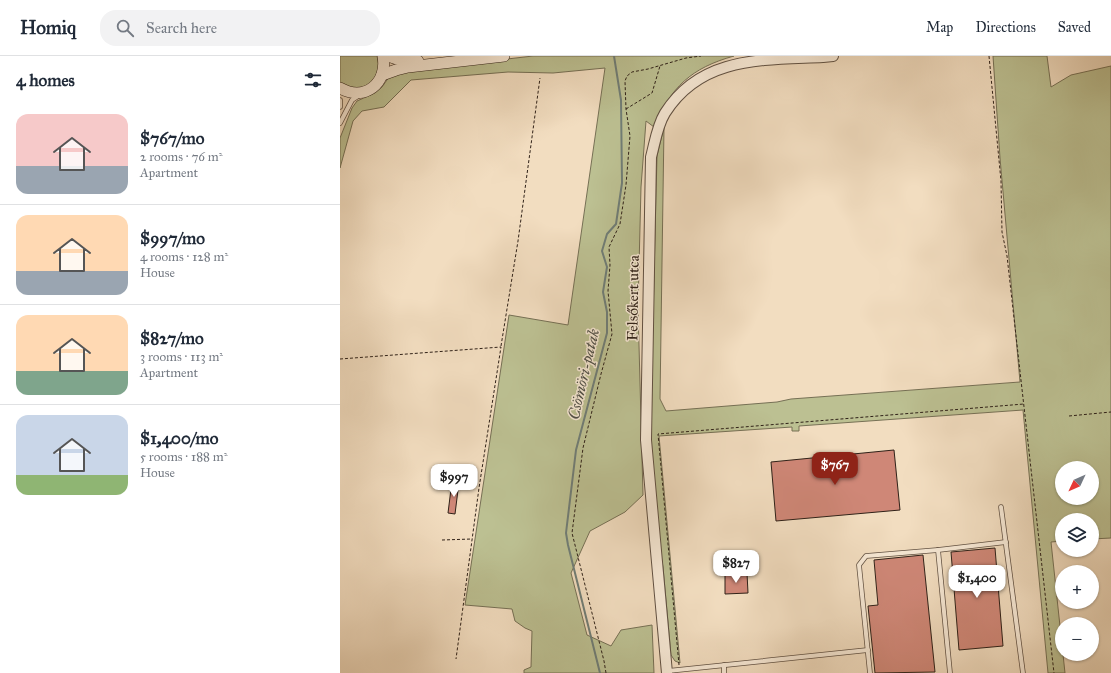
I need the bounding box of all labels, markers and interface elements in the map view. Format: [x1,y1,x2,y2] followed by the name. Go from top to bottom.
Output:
[100,10,380,46] search box
[20,16,76,39] text: Homiq
[114,17,136,39] icon: search
[146,19,217,37] text: Search here
[926,19,953,36] text: Map
[975,19,1036,36] text: Directions
[1058,19,1091,36] text: Saved
[302,69,324,91] icon: filters
[16,70,75,91] text: 4 homes
[140,128,204,149] text: $767/mo
[48,130,96,178] icon: home
[140,149,222,165] text: 2 rooms · 76 m²
[140,165,198,181] text: Apartment
[140,228,205,249] text: $997/mo
[48,231,96,279] icon: home
[140,249,228,265] text: 4 rooms · 128 m²
[623,254,643,341] street label: Felsőkert utca
[140,265,175,281] text: House
[564,327,604,422] water label: Csömöri-patak
[140,328,204,349] text: $827/mo
[48,331,96,379] icon: home
[140,349,223,365] text: 3 rooms · 113 m²
[140,365,198,381] text: Apartment
[140,428,218,449] text: $1,400/mo
[48,431,96,479] icon: home
[140,449,227,465] text: 5 rooms · 188 m²
[811,452,859,486] pin: $767
[821,457,849,473] text: $767
[1055,461,1099,505] north arrow
[1055,461,1099,661] map controls
[430,464,478,498] pin: $997
[140,465,175,481] text: House
[440,469,468,485] text: $997
[1055,513,1099,557] button: layers
[712,550,760,584] pin: $827
[722,555,750,571] text: $827
[944,565,1010,599] pin: $1,400
[1055,565,1099,609] button: +
[958,570,996,586] text: $1,400
[1055,617,1099,661] button: −

